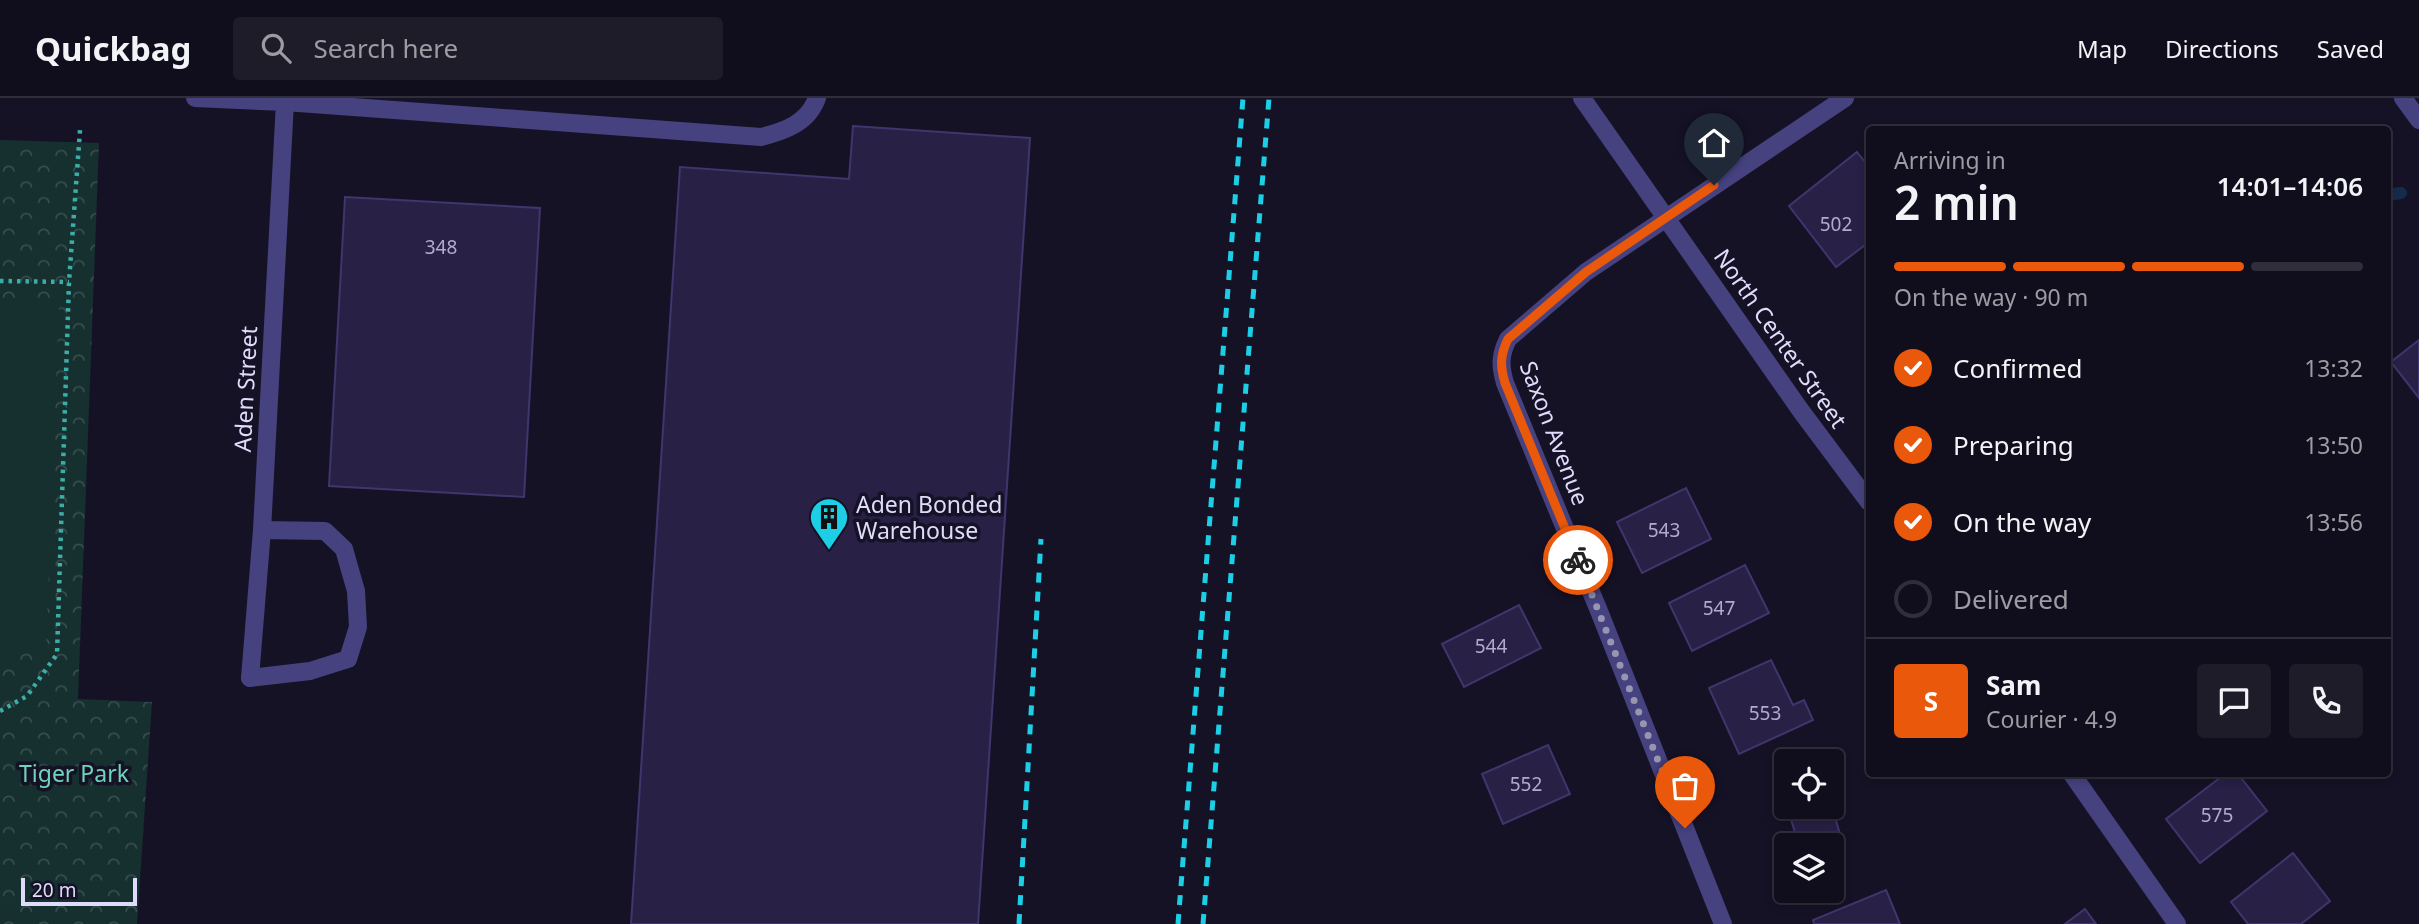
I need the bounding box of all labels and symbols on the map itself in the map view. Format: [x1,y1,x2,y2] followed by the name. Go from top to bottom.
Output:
[1684,113,1744,185] pin
[1820,211,1852,237] house number: 502
[425,234,457,260] house number: 348
[1707,242,1855,434] street label: North Center Street
[226,325,264,453] street label: Aden Street
[1513,356,1597,510] street label: Saxon Avenue
[856,488,1002,546] place label: Aden Bonded Warehouse
[808,496,850,551] building icon: Aden Bonded Warehouse
[1648,517,1680,543] house number: 543
[1543,525,1613,595] courier
[1703,595,1735,621] house number: 547
[1475,633,1507,659] house number: 544
[1749,700,1781,726] house number: 553
[1655,756,1715,828] pin
[19,757,130,789] park label: Tiger Park
[1510,771,1542,797] house number: 552
[2201,802,2233,828] house number: 575
[21,875,136,907] scale bar

